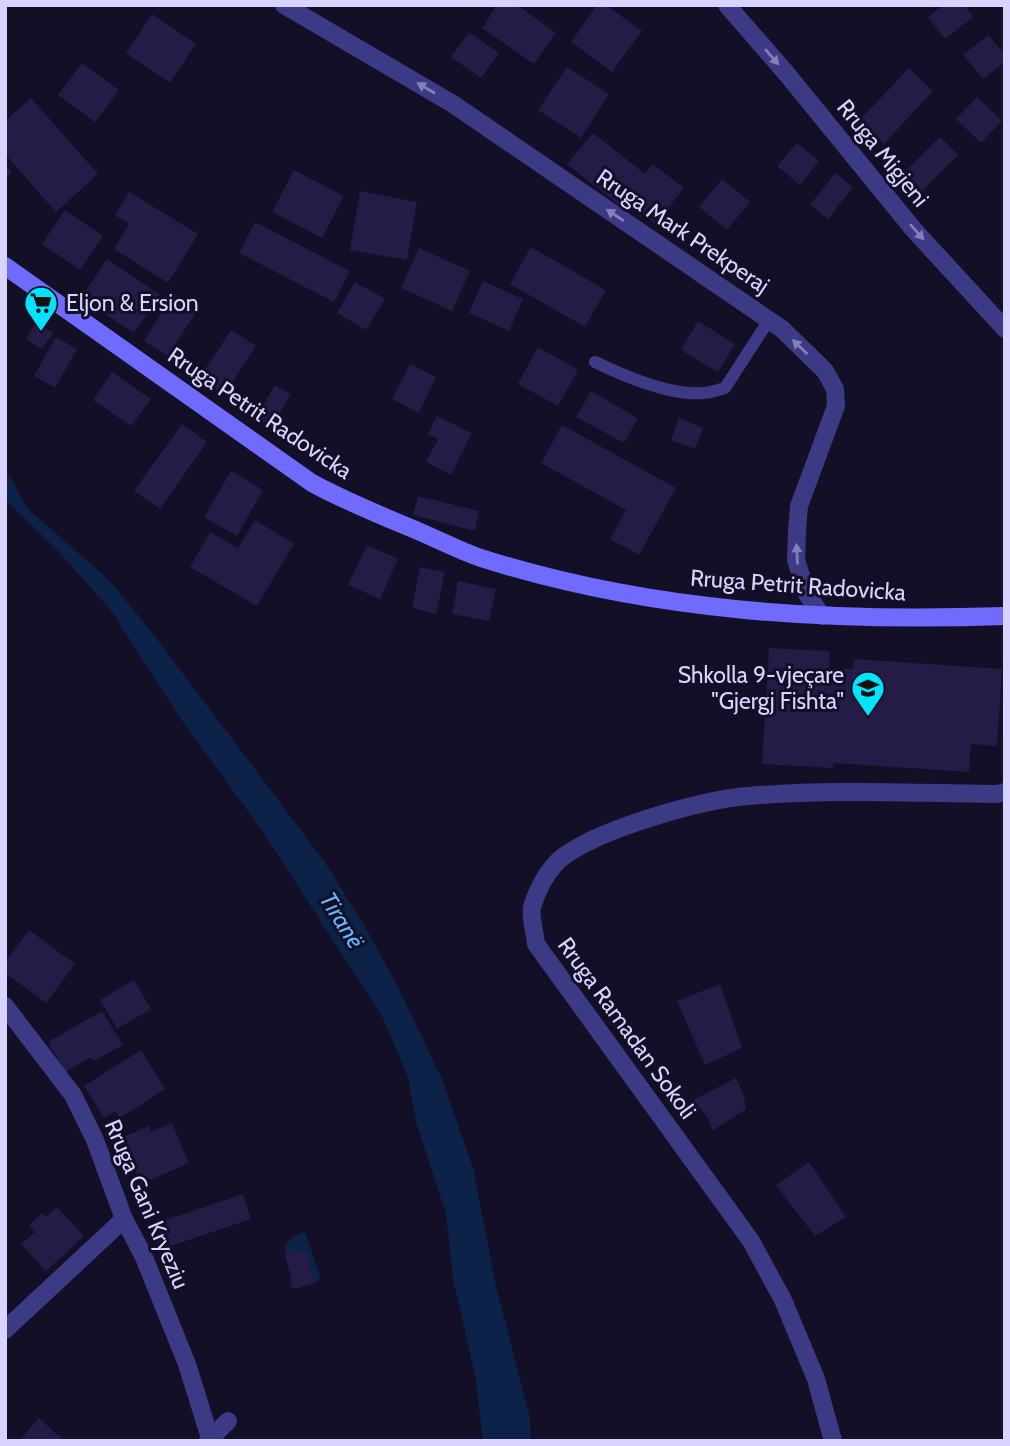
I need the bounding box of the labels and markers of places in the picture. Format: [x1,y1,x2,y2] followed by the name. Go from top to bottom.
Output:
[22,284,60,333] supermarket icon: Eljon & Ersion
[66,289,199,317] place label: Eljon & Ersion
[678,661,844,715] place label: Shkolla 9-vjeçare "Gjergj Fishta"
[849,669,887,718] school or university icon: Shkolla 9-vjeçare "Gjergj Fishta"

